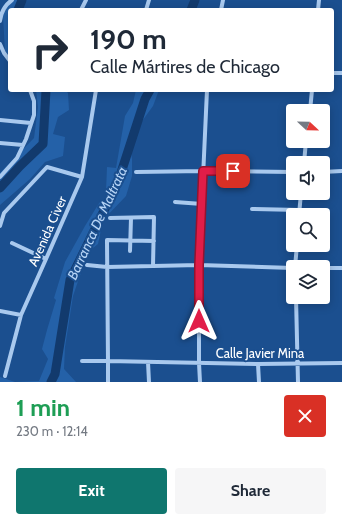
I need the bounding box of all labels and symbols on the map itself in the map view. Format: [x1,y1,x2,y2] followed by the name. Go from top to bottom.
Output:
[286,104,330,148] north arrow
[216,154,250,188] pin
[63,164,131,282] water label: Barranca De Maltrata
[24,193,70,269] street label: Avenida Civer
[178,300,220,342] position arrow
[216,345,305,361] street label: Calle Javier Mina

